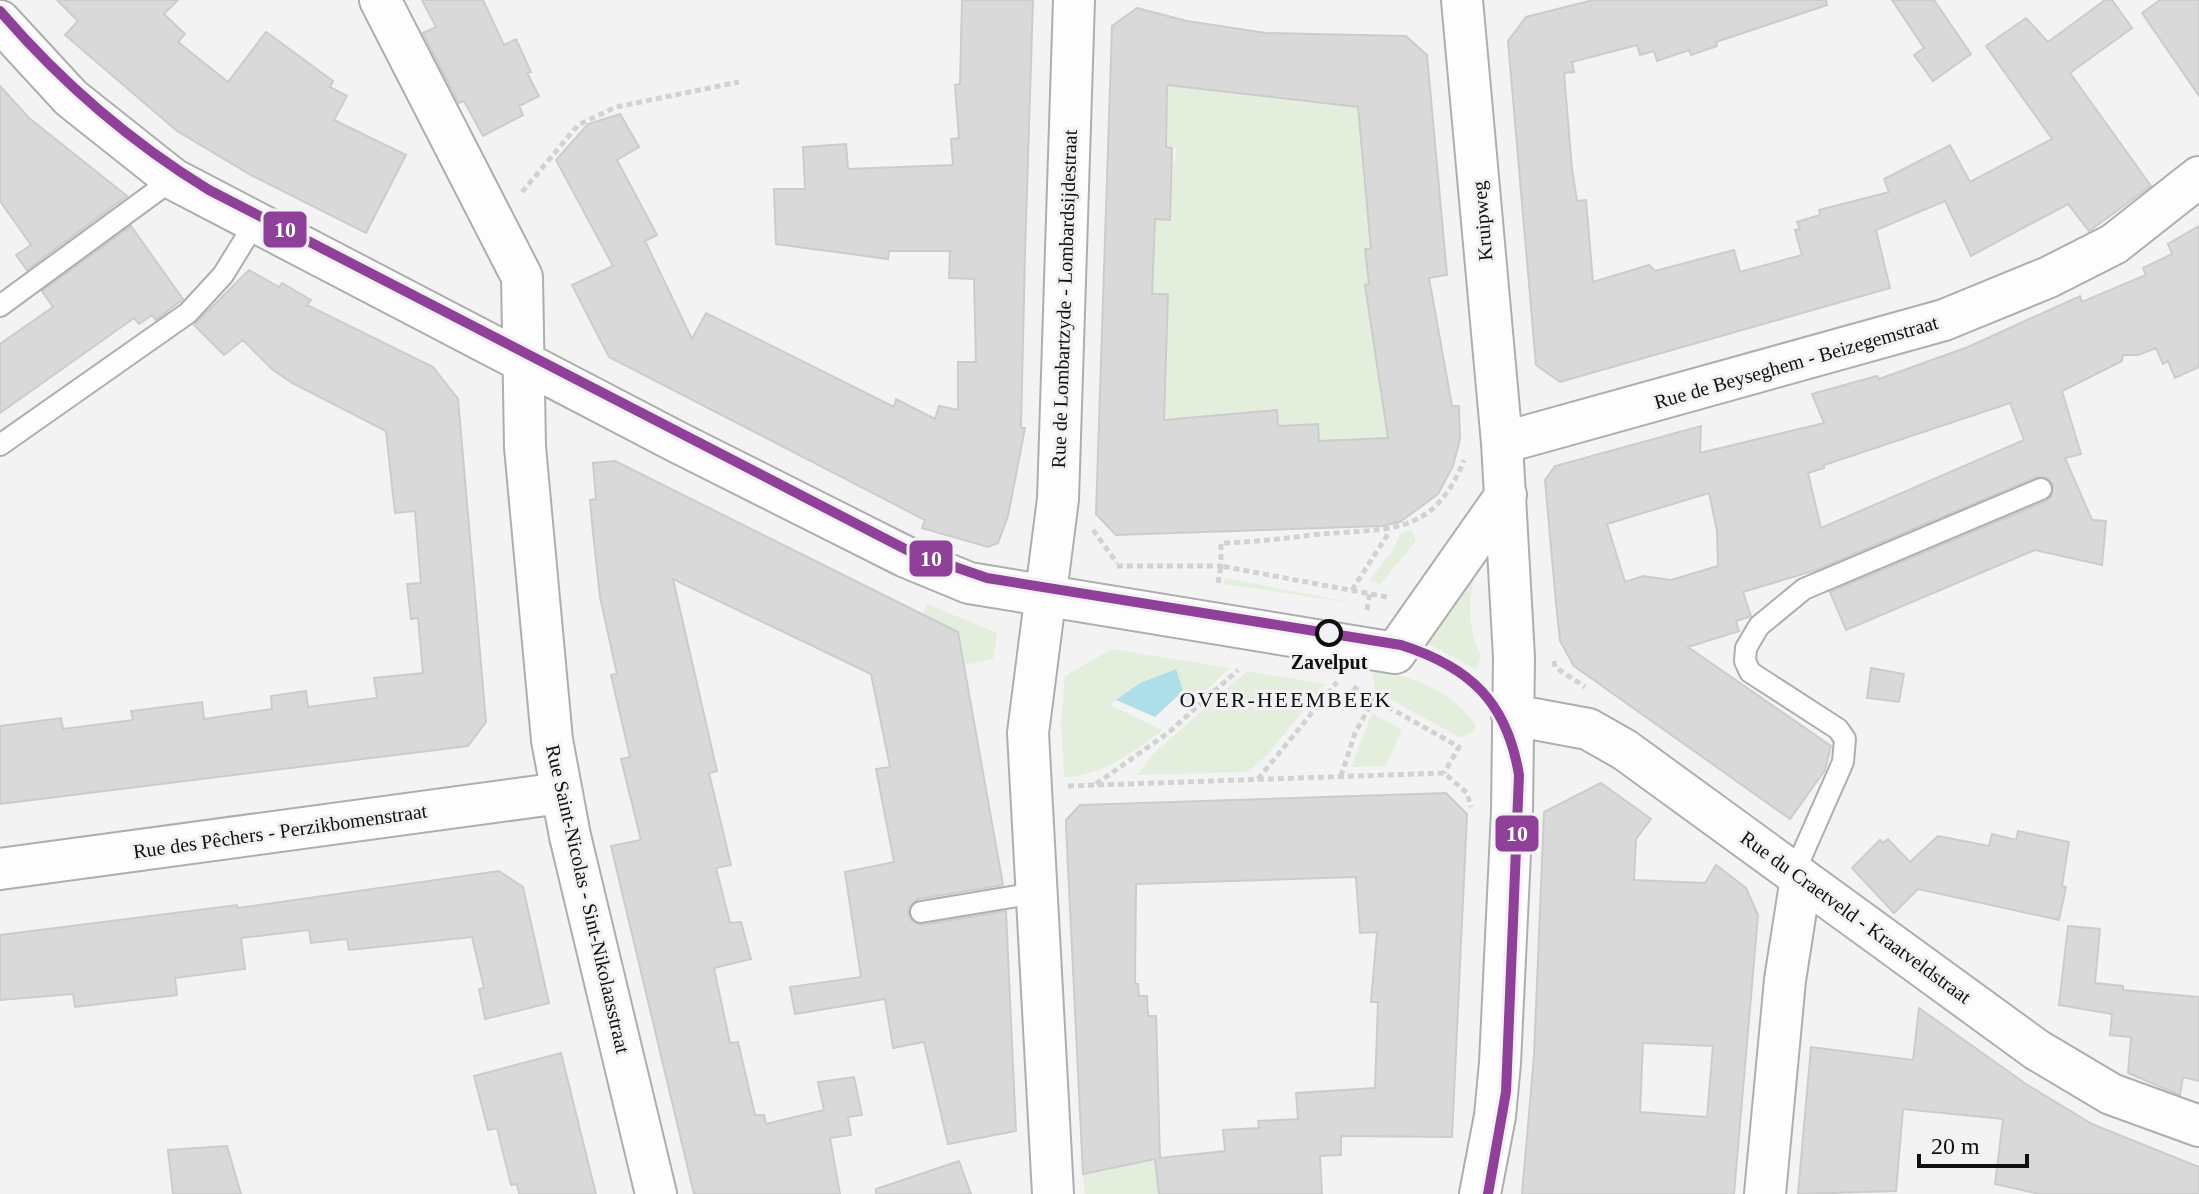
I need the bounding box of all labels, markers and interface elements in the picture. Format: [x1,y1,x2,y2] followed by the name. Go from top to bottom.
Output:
[1047,129,1082,469] street label: Rue de Lombartzyde - Lombardsijdestraat
[1468,180,1497,262] street label: Kruipweg
[262,210,308,249] line badge: 10
[274,217,296,242] text: 10
[1651,311,1941,414] street label: Rue de Beyseghem - Beizegemstraat
[908,539,954,578] line badge: 10
[920,546,942,571] text: 10
[1316,620,1342,646] marker: Zavelput
[1291,651,1368,674] place label: Zavelput
[1180,687,1392,712] district label: OVER-HEEMBEEK
[542,743,634,1056] street label: Rue Saint-Nicolas - Sint-Nikolaasstraat
[132,799,429,863] street label: Rue des Pêchers - Perzikbomenstraat
[1494,814,1540,853] line badge: 10
[1506,821,1528,846] text: 10
[1737,826,1976,1008] street label: Rue du Craetveld - Kraatveldstraat
[1919,1118,2027,1168] scale bar
[1931,1133,1980,1159] text: 20 m

